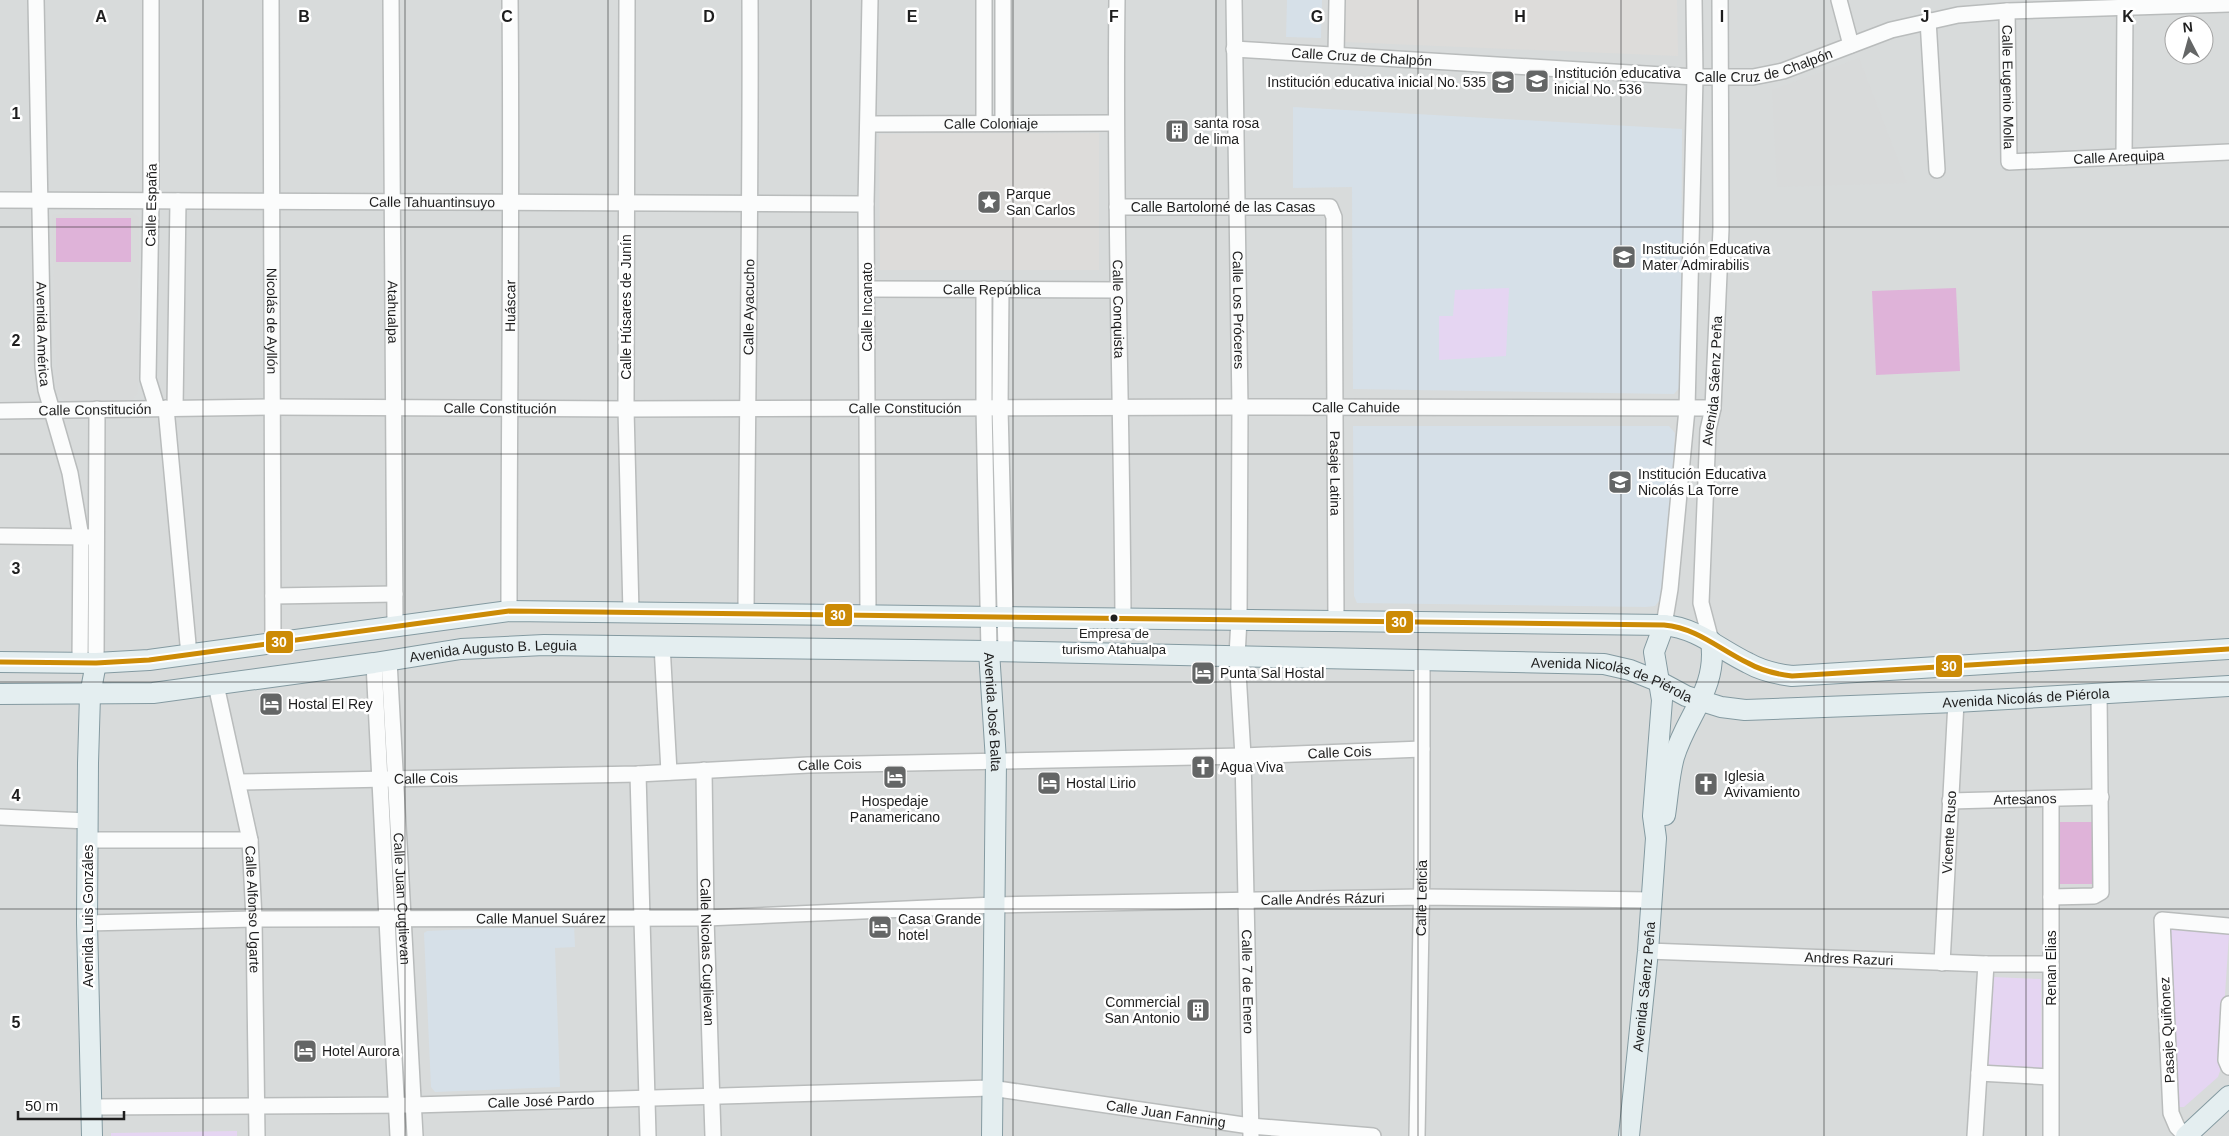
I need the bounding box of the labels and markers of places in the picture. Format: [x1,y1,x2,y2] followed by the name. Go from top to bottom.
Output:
[1554,65,1681,97] place label: Institución educativa inicial No. 536
[1524,68,1550,94] school or university icon: Institución educativa inicial No. 536
[1490,69,1516,95] school or university icon: Institución educativa inicial No. 535
[1267,74,1486,90] place label: Institución educativa inicial No. 535
[1194,115,1260,147] place label: santa rosa de lima
[1164,118,1190,144] building icon: santa rosa de lima
[1006,186,1075,218] place label: Parque San Carlos
[976,189,1002,215] place icon: Parque San Carlos
[1642,241,1771,273] place label: Institución Educativa Mater Admirabilis
[1611,244,1637,270] school or university icon: Institución Educativa Mater Admirabilis
[1638,466,1767,498] place label: Institución Educativa Nicolás La Torre
[1607,469,1633,495] school or university icon: Institución Educativa Nicolás La Torre
[1109,613,1119,623] marker: Empresa de turismo Atahualpa
[1062,626,1167,657] place label: Empresa de turismo Atahualpa
[1190,660,1216,686] hotel icon: Punta Sal Hostal
[1220,665,1324,681] place label: Punta Sal Hostal
[258,691,284,717] hotel icon: Hostal El Rey
[288,696,373,712] place label: Hostal El Rey
[1190,754,1216,780] church icon: Agua Viva
[1220,759,1284,775] place label: Agua Viva
[882,764,908,790] hotel icon: Hospedaje Panamericano
[1724,768,1800,800] place label: Iglesia Avivamiento
[1036,770,1062,796] hotel icon: Hostal Lirio
[1693,771,1719,797] church icon: Iglesia Avivamiento
[1066,775,1136,791] place label: Hostal Lirio
[850,793,940,825] place label: Hospedaje Panamericano
[898,911,981,943] place label: Casa Grande hotel
[867,914,893,940] hotel icon: Casa Grande hotel
[1104,994,1180,1026] place label: Commercial San Antonio
[1185,997,1211,1023] building icon: Commercial San Antonio
[292,1038,318,1064] hotel icon: Hotel Aurora
[322,1043,400,1059] place label: Hotel Aurora

